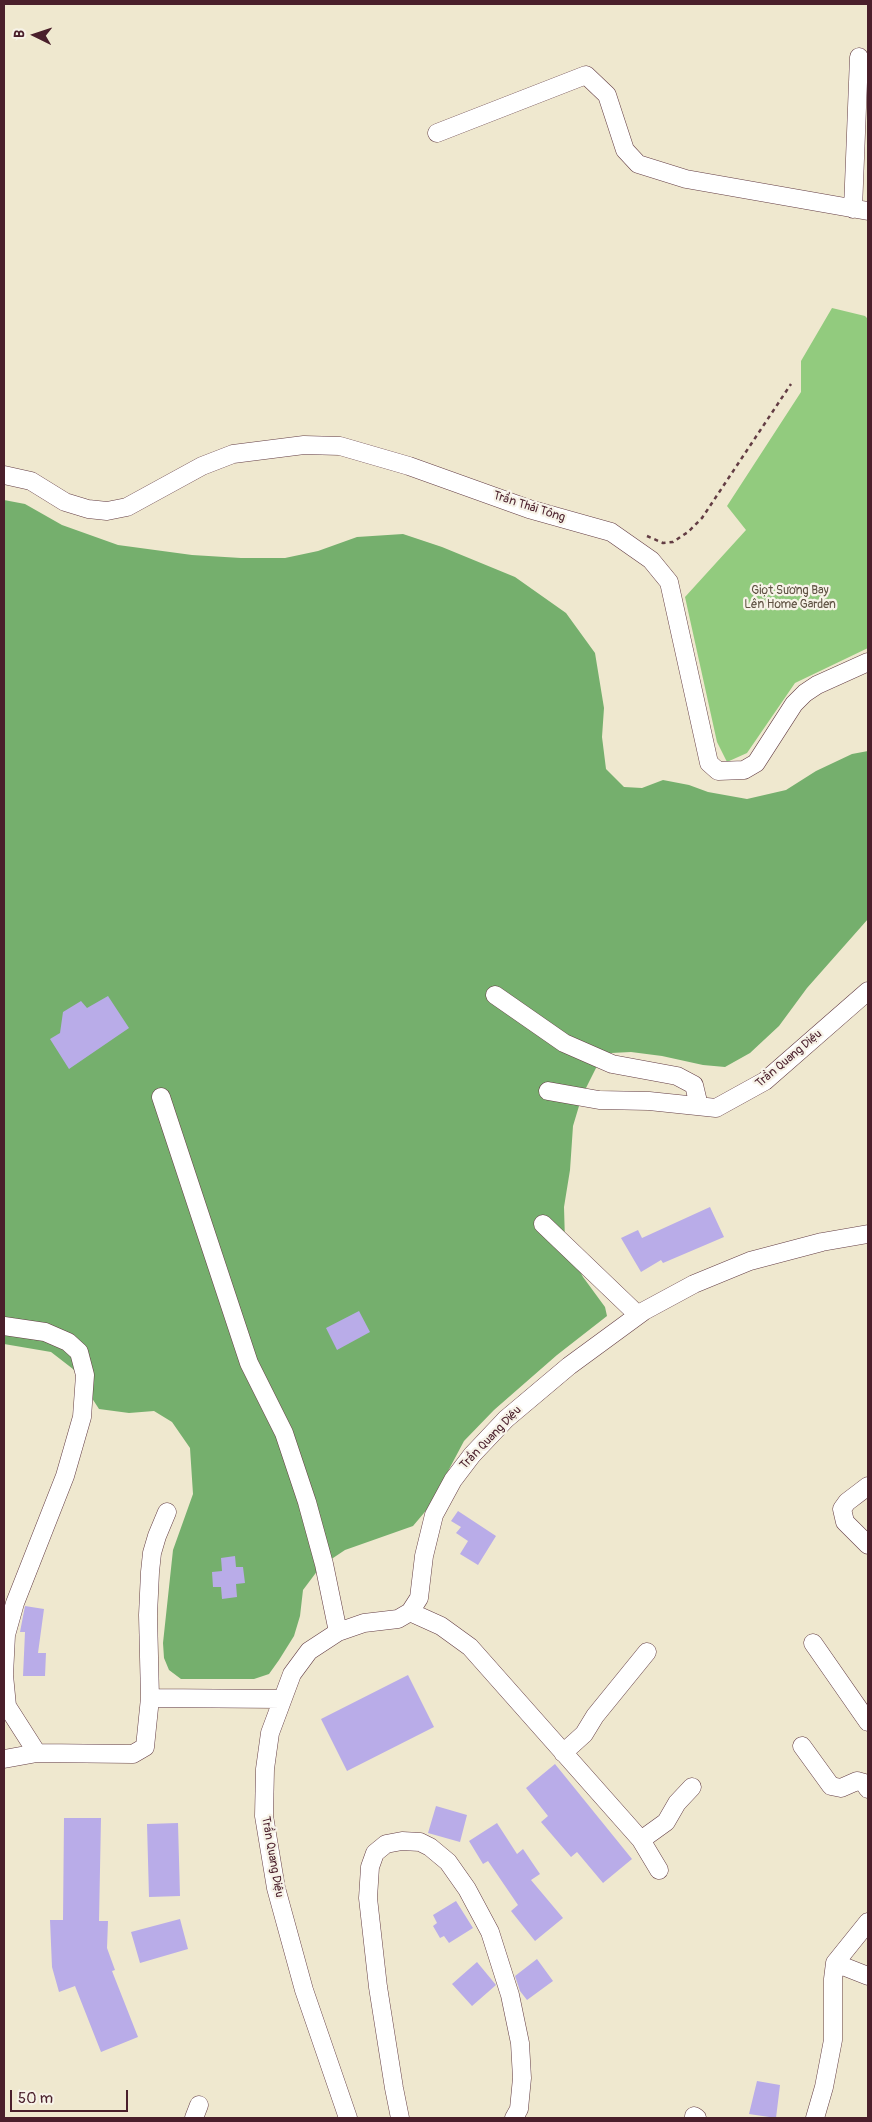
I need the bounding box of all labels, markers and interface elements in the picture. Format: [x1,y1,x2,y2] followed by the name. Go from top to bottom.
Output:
[10,10,60,60] north arrow
[11,29,28,38] text: B
[491,489,567,525] street label: Trần Thái Tông
[744,584,836,612] park label: Giọt Sương Bay Lên Home Garden
[753,1027,825,1091] street label: Trần Quang Diệu
[457,1403,525,1473] street label: Trần Quang Diệu
[258,1815,286,1899] street label: Trần Quang Diệu
[12,2080,130,2112] scale bar
[18,2089,53,2108] text: 50 m

